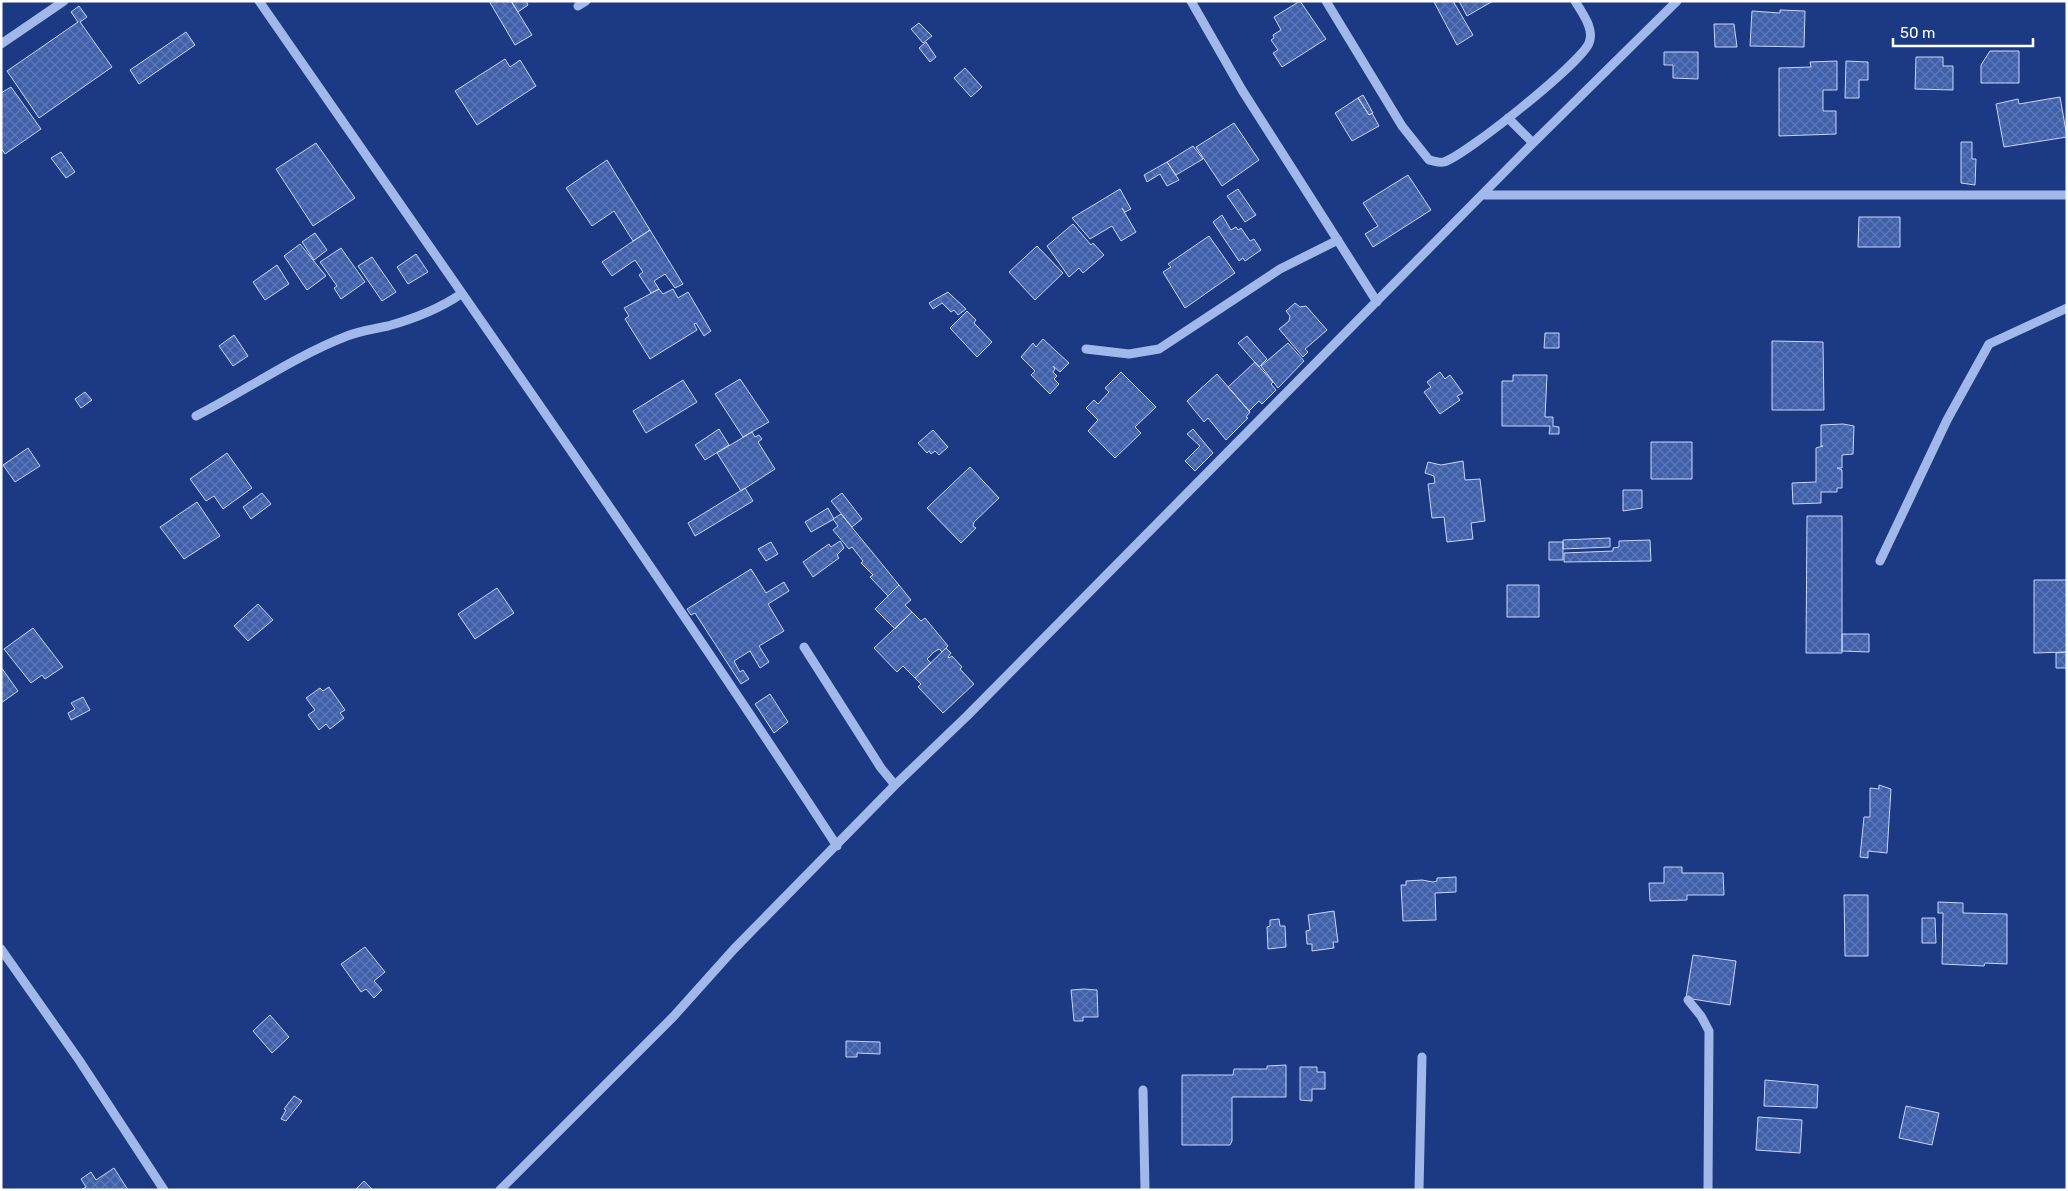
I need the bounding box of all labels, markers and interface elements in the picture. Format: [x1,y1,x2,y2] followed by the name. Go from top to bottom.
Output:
[1893,15,2033,47] scale bar
[1900,24,1935,42] text: 50 m

